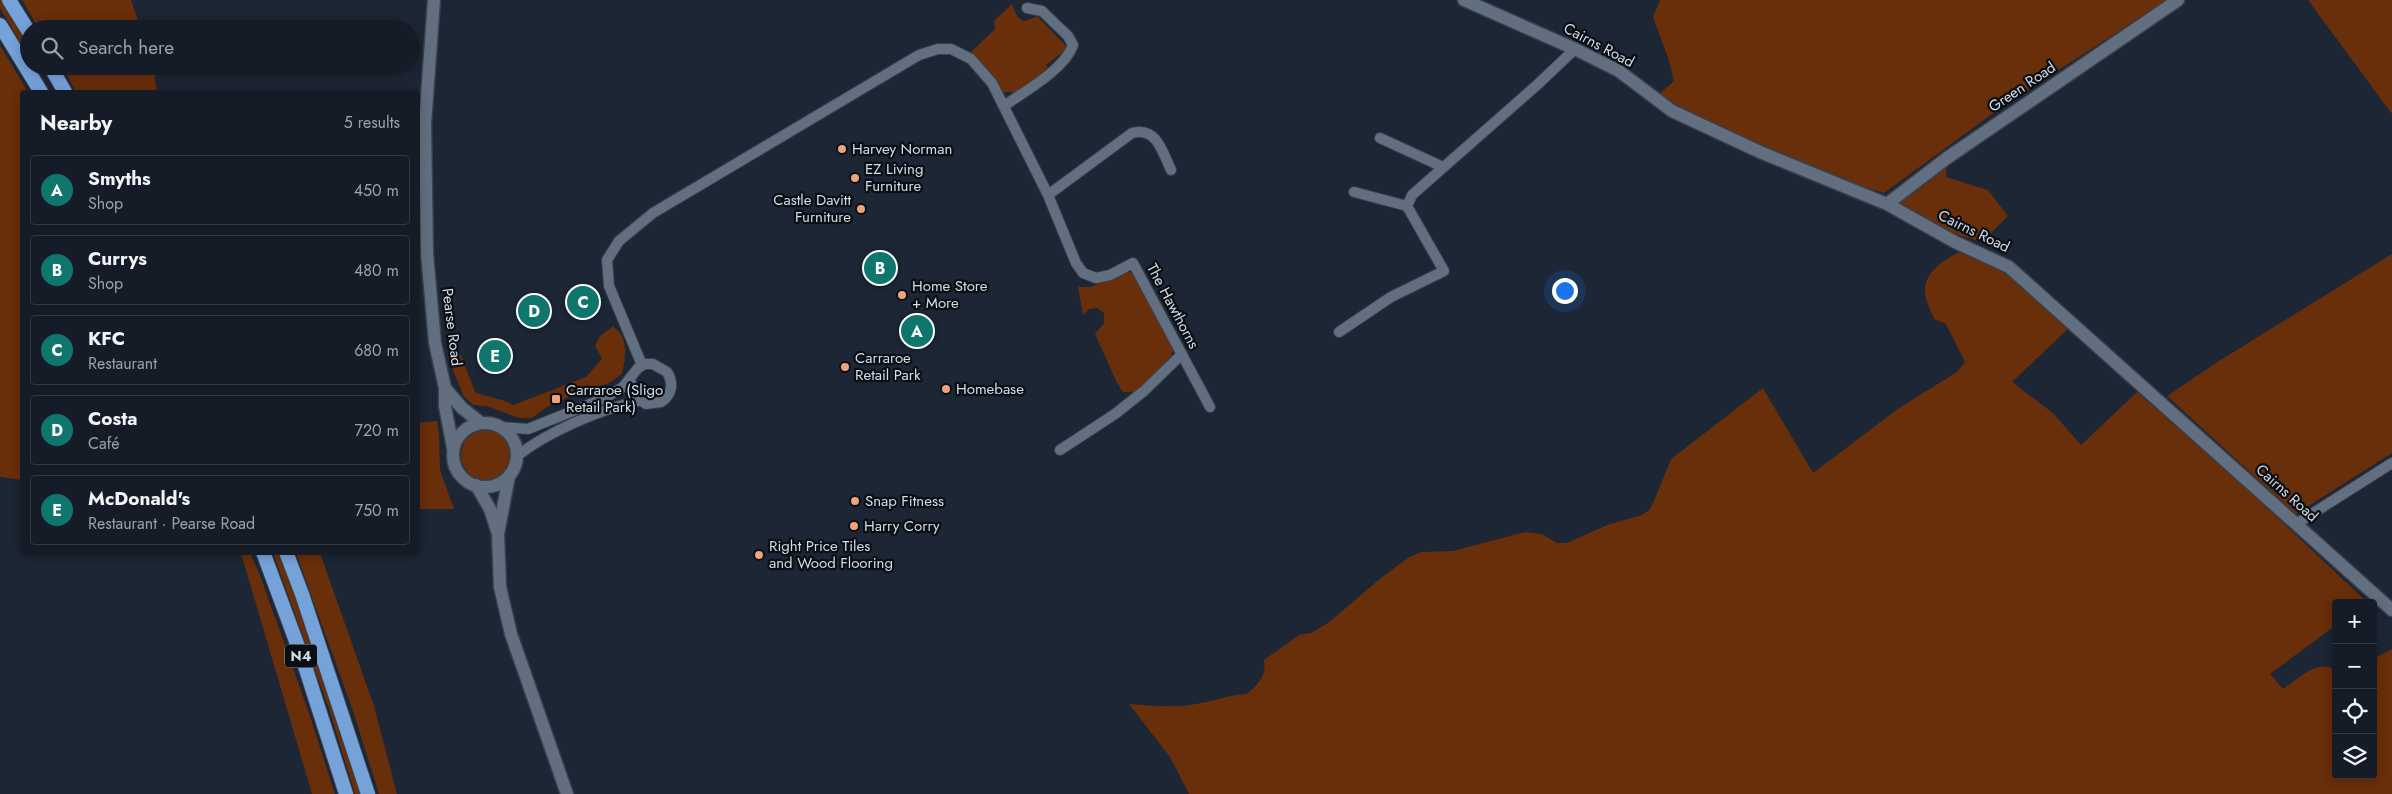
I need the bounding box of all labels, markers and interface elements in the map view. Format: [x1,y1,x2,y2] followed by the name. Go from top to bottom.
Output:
[1560,17,1638,73] street label: Cairns Road
[20,20,420,75] search box
[38,34,66,62] icon: search
[78,34,174,61] text: Search here
[1984,56,2060,118] street label: Green Road
[40,108,112,138] text: Nearby
[344,111,400,134] text: 5 results
[852,138,952,160] place label: Harvey Norman
[836,143,848,155] marker: Harvey Norman
[865,158,924,197] place label: EZ Living Furniture
[88,165,151,192] text: Smyths
[849,172,861,184] marker: EZ Living Furniture
[51,179,63,202] text: A
[354,179,399,202] text: 450 m
[773,189,851,228] place label: Castle Davitt Furniture
[88,192,123,215] text: Shop
[855,203,867,215] marker: Castle Davitt Furniture
[1934,204,2014,258] street label: Cairns Road
[88,245,147,272] text: Currys
[864,249,896,287] pin: B
[52,259,62,282] text: B
[354,259,399,282] text: 480 m
[1141,259,1205,353] street label: The Hawthorns
[88,272,123,295] text: Shop
[912,275,988,314] place label: Home Store + More
[1552,278,1578,304] your location
[567,283,599,321] pin: C
[436,287,468,367] street label: Pearse Road
[896,289,908,301] marker: Home Store + More
[518,292,550,330] pin: D
[901,312,933,350] pin: A
[88,325,125,352] text: KFC
[479,337,511,375] pin: E
[51,339,63,362] text: C
[354,339,399,362] text: 680 m
[855,347,921,386] place label: Carraroe Retail Park
[88,352,157,375] text: Restaurant
[839,361,851,373] marker: Carraroe Retail Park
[956,378,1024,400] place label: Homebase
[566,379,663,418] place label: Carraroe (Sligo Retail Park)
[940,383,952,395] marker: Homebase
[550,393,562,405] marker: Carraroe (Sligo Retail Park)
[88,405,137,432] text: Costa
[51,419,63,442] text: D
[355,419,399,442] text: 720 m
[88,432,119,455] text: Café
[2251,459,2323,527] street label: Cairns Road
[88,485,190,512] text: McDonald's
[865,490,944,512] place label: Snap Fitness
[849,495,861,507] marker: Snap Fitness
[52,499,62,522] text: E
[355,499,399,522] text: 750 m
[88,512,255,535] text: Restaurant · Pearse Road
[864,515,940,537] place label: Harry Corry
[848,520,860,532] marker: Harry Corry
[769,535,893,574] place label: Right Price Tiles and Wood Flooring
[753,549,765,561] marker: Right Price Tiles and Wood Flooring
[2332,599,2377,779] map controls
[2332,599,2377,644] button: +
[285,644,317,668] road number: N4
[2332,644,2377,689] button: −
[2332,689,2377,734] button: locate
[2332,734,2377,779] button: layers

